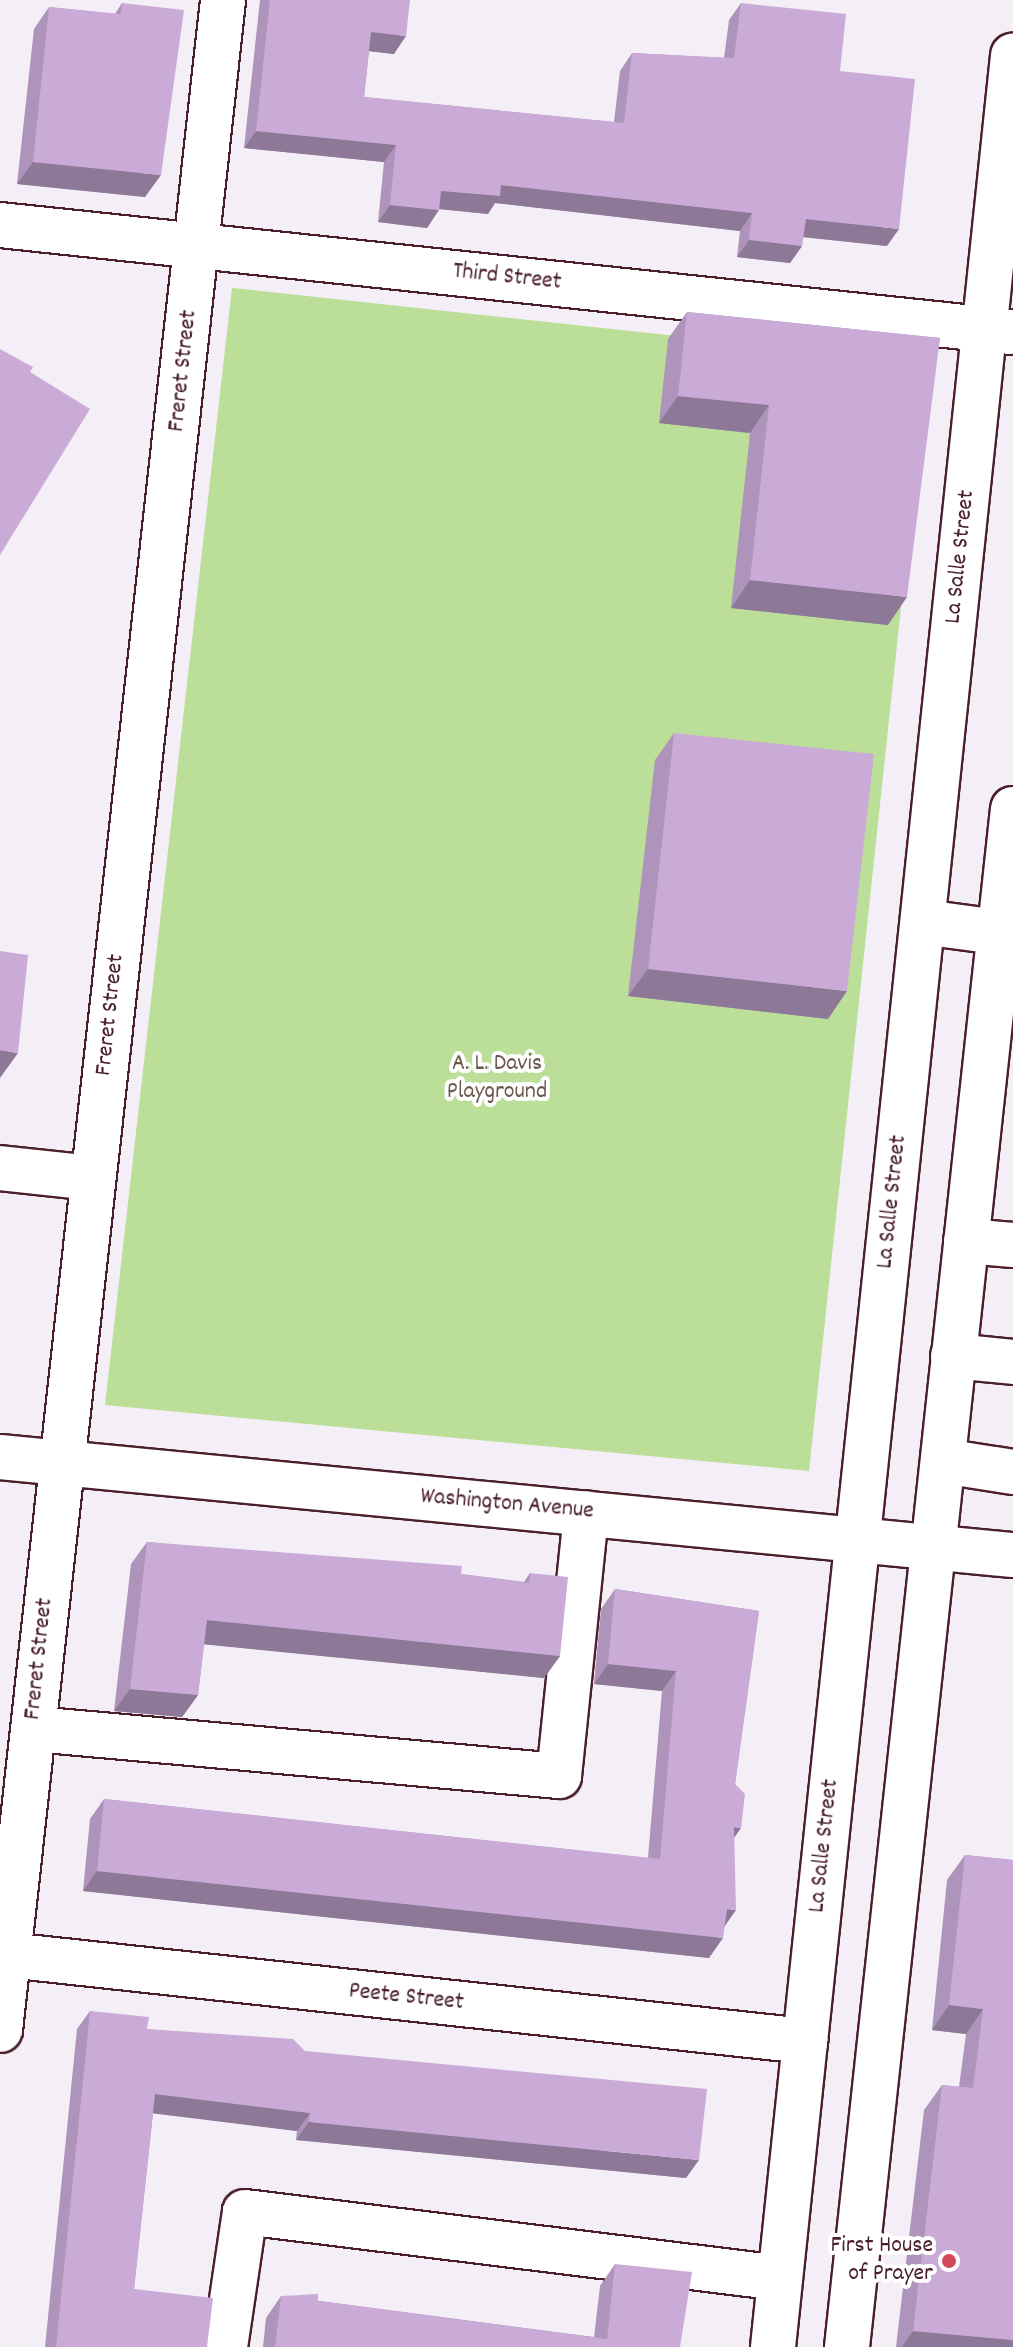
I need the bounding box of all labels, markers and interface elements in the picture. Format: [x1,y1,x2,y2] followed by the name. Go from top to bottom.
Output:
[451,258,563,298] street label: Third Street
[163,309,205,433] street label: Freret Street
[940,489,982,625] street label: La Salle Street
[90,953,132,1077] street label: Freret Street
[447,1051,547,1107] park label: A. L. Davis Playground
[872,1134,914,1270] street label: La Salle Street
[419,1483,595,1527] street label: Washington Avenue
[19,1597,61,1721] street label: Freret Street
[804,1778,846,1914] street label: La Salle Street
[347,1978,465,2018] street label: Peete Street
[831,2233,933,2289] place label: First House of Prayer
[940,2252,958,2270] marker: First House of Prayer

